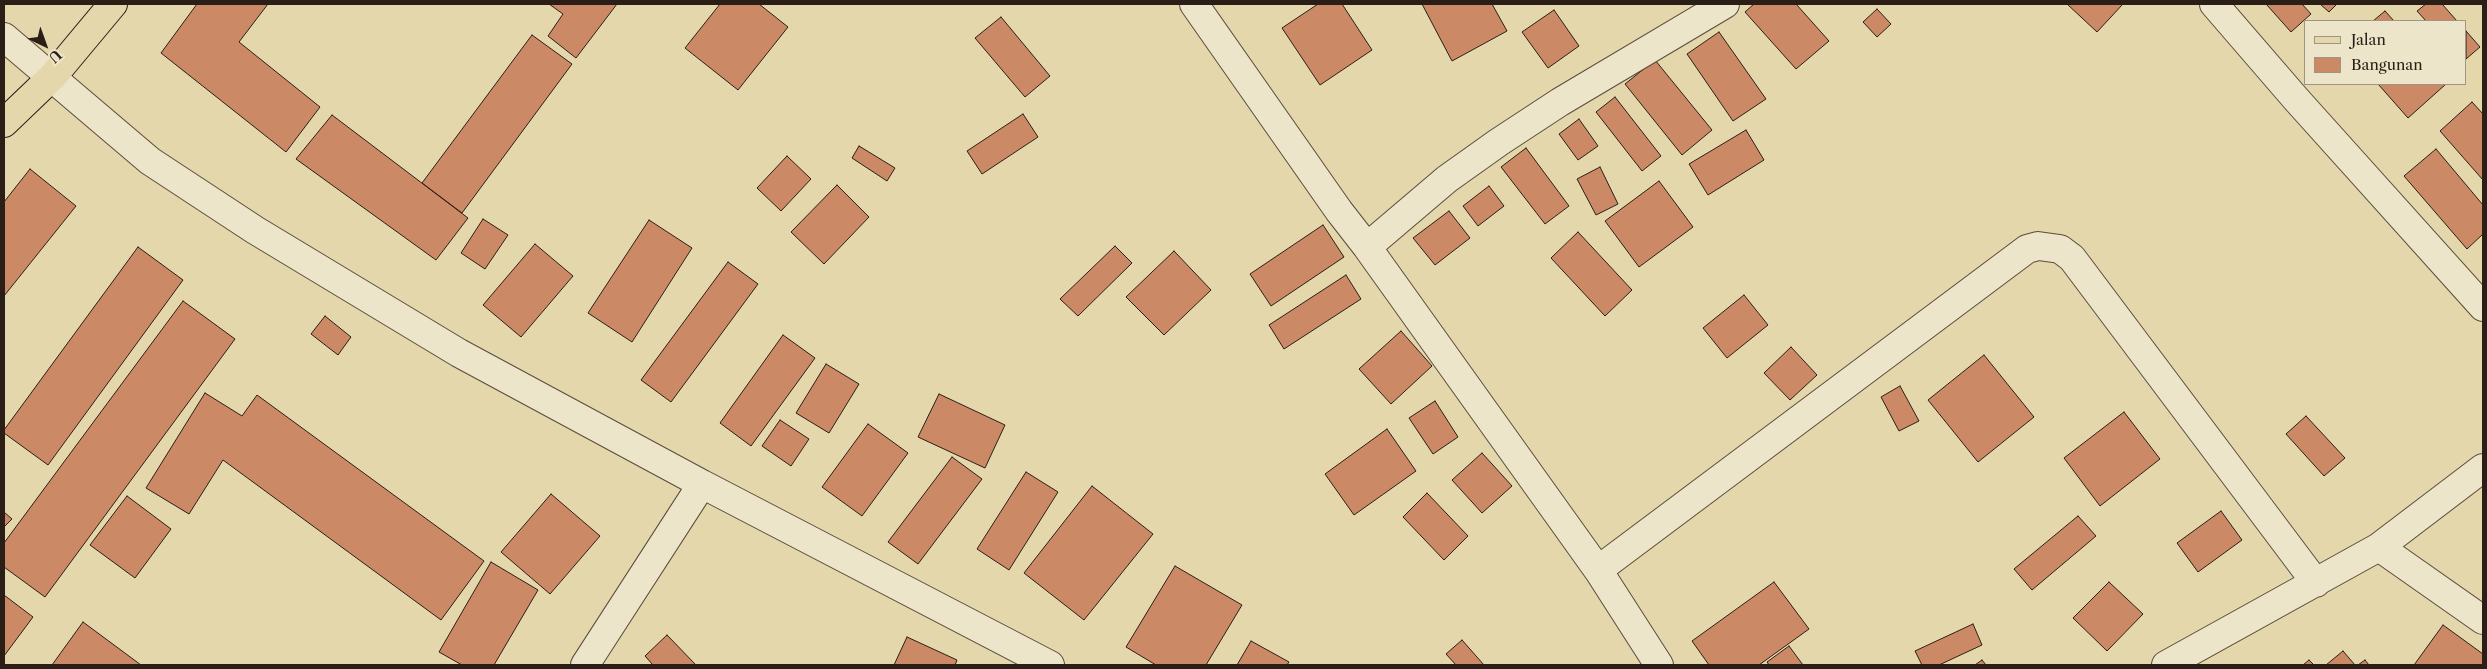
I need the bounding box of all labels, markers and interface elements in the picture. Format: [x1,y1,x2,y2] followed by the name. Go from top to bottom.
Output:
[20,20,70,70] north arrow
[2304,20,2467,85] legend
[2351,30,2386,49] text: Jalan
[45,46,65,67] text: U
[2351,55,2423,74] text: Bangunan

